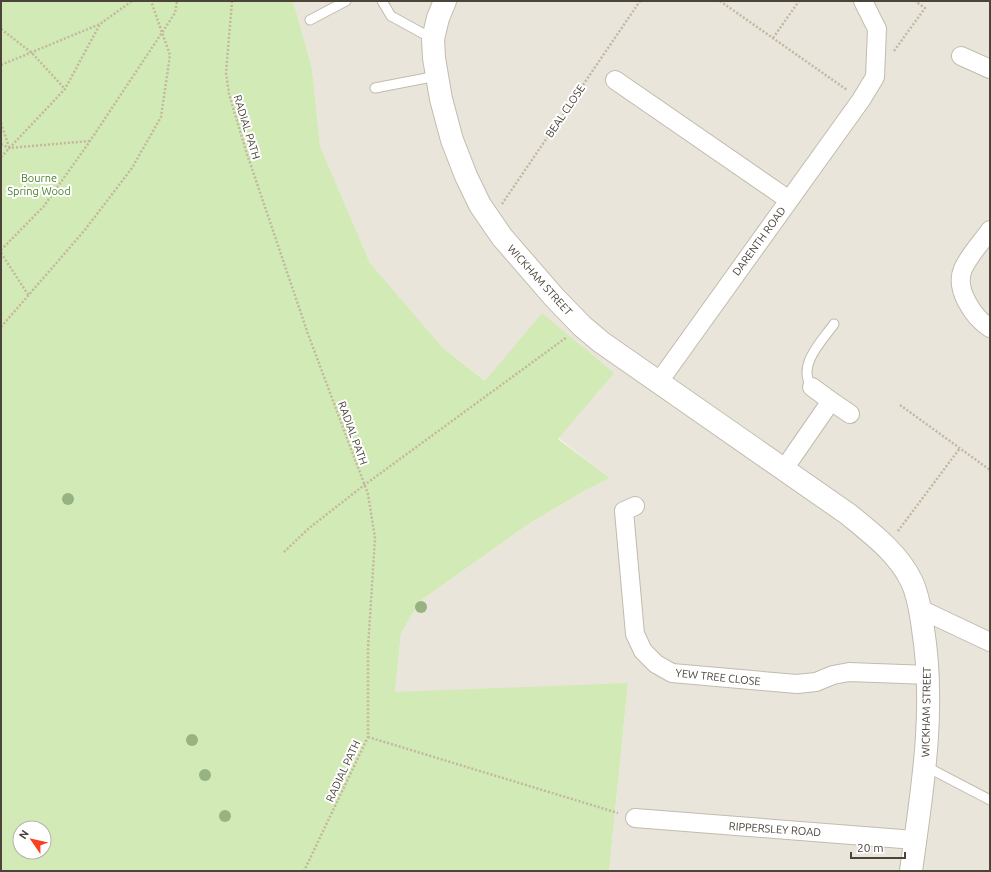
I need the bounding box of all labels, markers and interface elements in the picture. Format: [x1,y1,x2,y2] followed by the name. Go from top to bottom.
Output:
[543,82,587,140] street label: BEAL CLOSE
[232,93,262,161] street label: RADIAL PATH
[7,172,71,197] park label: Bourne Spring Wood
[730,204,788,278] street label: DARENTH ROAD
[505,242,575,318] street label: WICKHAM STREET
[336,400,370,466] street label: RADIAL PATH
[675,667,761,687] street label: YEW TREE CLOSE
[919,667,933,757] street label: WICKHAM STREET
[323,738,363,804] street label: RADIAL PATH
[12,820,52,860] north arrow
[728,820,822,838] street label: RIPPERSLEY ROAD
[16,828,31,841] text: N
[851,834,905,860] scale bar
[857,841,884,854] text: 20 m

